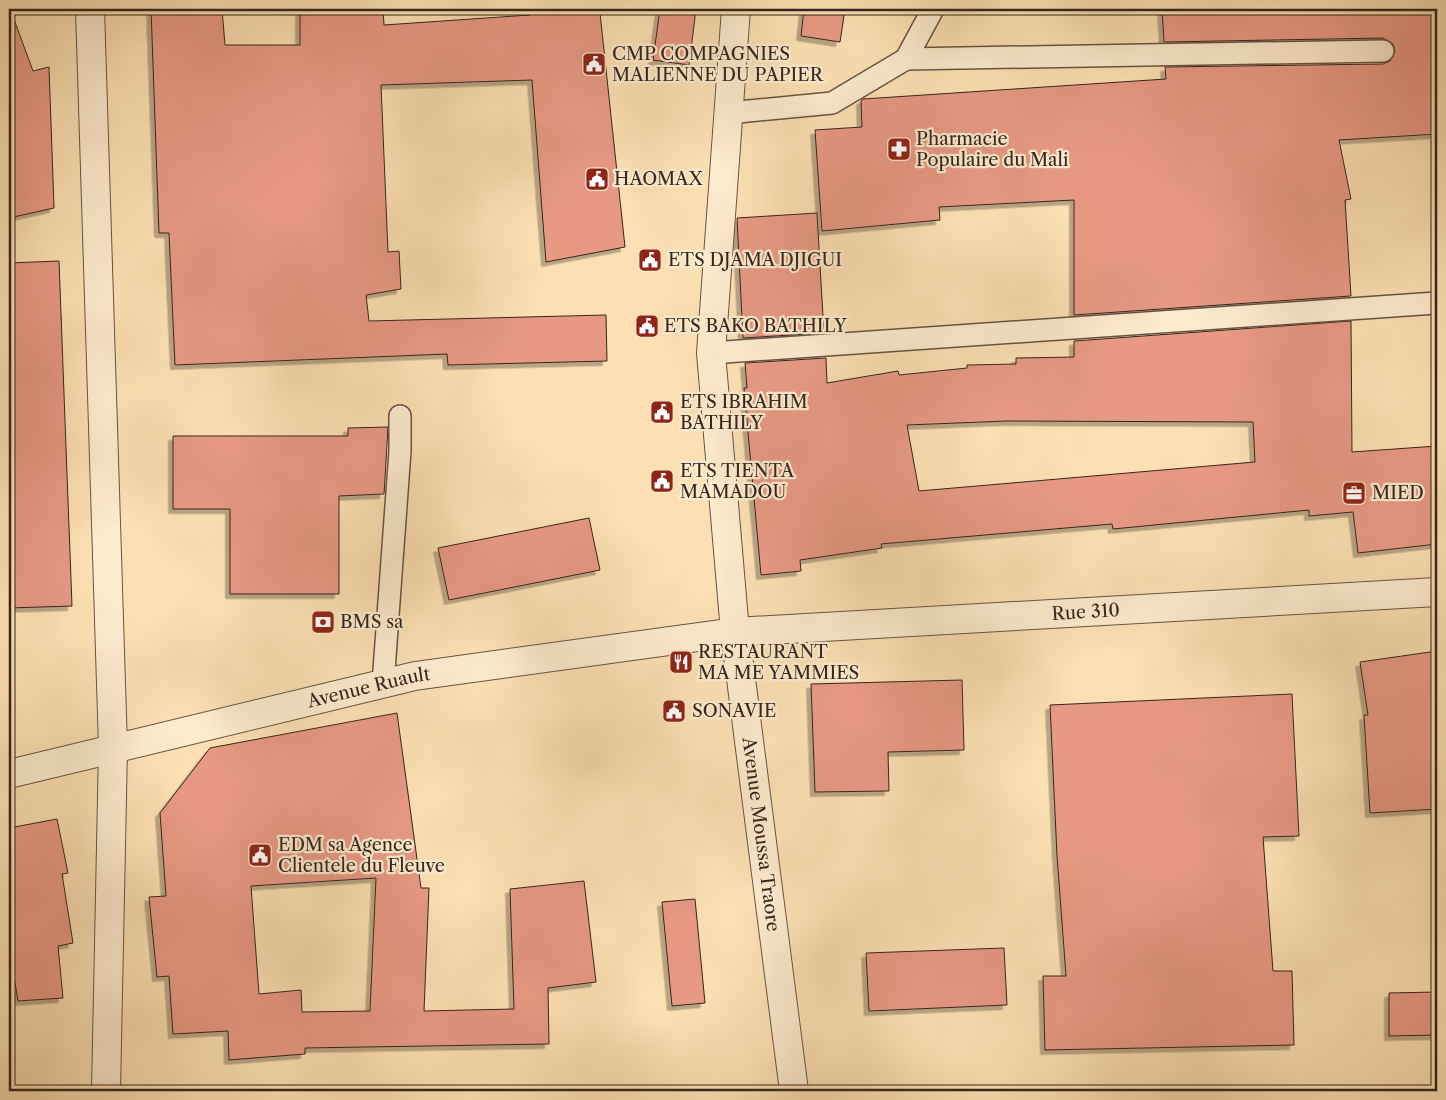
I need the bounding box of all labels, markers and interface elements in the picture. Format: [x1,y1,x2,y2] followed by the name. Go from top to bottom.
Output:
[612,43,824,86] place label: CMP COMPAGNIES MALIENNE DU PAPIER
[581,51,607,77] public building icon: CMP COMPAGNIES MALIENNE DU PAPIER
[916,128,1069,171] place label: Pharmacie Populaire du Mali
[886,136,912,162] pharmacy icon: Pharmacie Populaire du Mali
[584,166,610,192] public building icon: HAOMAX
[614,168,703,190] place label: HAOMAX
[637,247,663,273] public building icon: ETS DJAMA DJIGUI
[668,249,842,271] place label: ETS DJAMA DJIGUI
[634,313,660,339] public building icon: ETS BAKO BATHILY
[664,315,848,337] place label: ETS BAKO BATHILY
[680,391,808,434] place label: ETS IBRAHIM BATHILY
[649,399,675,425] public building icon: ETS IBRAHIM BATHILY
[680,460,795,503] place label: ETS TIENTA MAMADOU
[649,468,675,494] public building icon: ETS TIENTA MAMADOU
[1341,480,1367,506] office icon: MIED
[1372,482,1424,504] place label: MIED
[1051,599,1120,625] street label: Rue 310
[310,609,336,635] bank icon: BMS sa
[340,611,404,633] place label: BMS sa
[698,641,859,684] place label: RESTAURANT MA ME YAMMIES
[668,649,694,675] restaurant icon: RESTAURANT MA ME YAMMIES
[304,663,432,713] street label: Avenue Ruault
[661,698,687,724] public building icon: SONAVIE
[692,700,776,722] place label: SONAVIE
[737,735,784,933] street label: Avenue Moussa Traore
[278,834,445,877] place label: EDM sa Agence Clientele du Fleuve
[247,842,273,868] public building icon: EDM sa Agence Clientele du Fleuve

